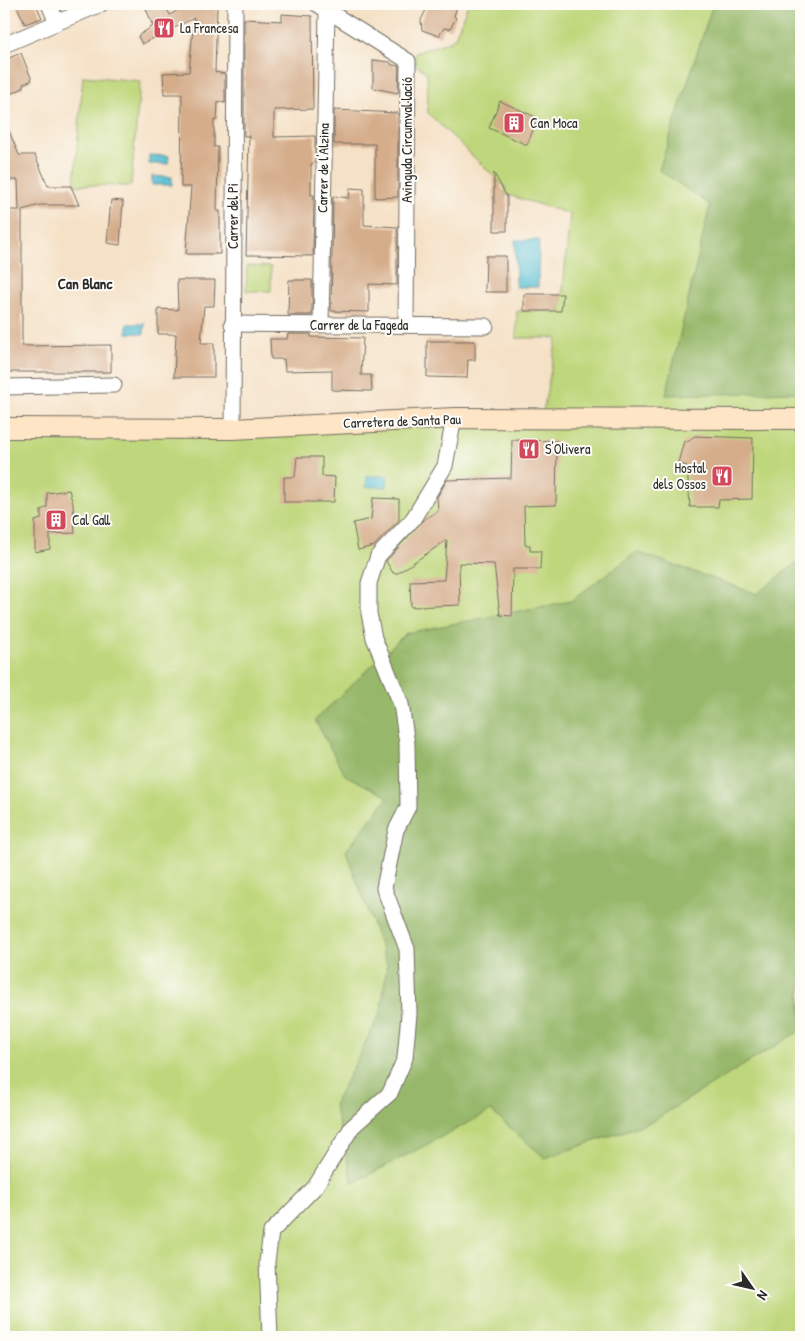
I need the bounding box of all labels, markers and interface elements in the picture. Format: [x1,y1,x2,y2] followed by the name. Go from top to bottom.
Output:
[152,16,176,40] restaurant icon: La Francesa
[180,18,239,37] place label: La Francesa
[397,77,417,203] street label: Avinguda Circumval·lació
[502,111,526,135] building icon: Can Moca
[530,113,578,132] place label: Can Moca
[312,122,333,213] street label: Carrer de l'Alzina
[223,183,242,249] street label: Carrer del Pi
[58,273,113,294] district label: Can Blanc
[310,315,409,335] street label: Carrer de la Fageda
[343,409,462,432] street label: Carretera de Santa Pau
[517,437,541,461] restaurant icon: S'Olivera
[545,439,591,458] place label: S'Olivera
[653,458,706,493] place label: Hostal dels Ossos
[710,464,734,488] restaurant icon: Hostal dels Ossos
[44,508,68,532] building icon: Cal Gall
[72,510,111,529] place label: Cal Gall
[728,1264,778,1314] north arrow
[753,1287,773,1304] text: N

